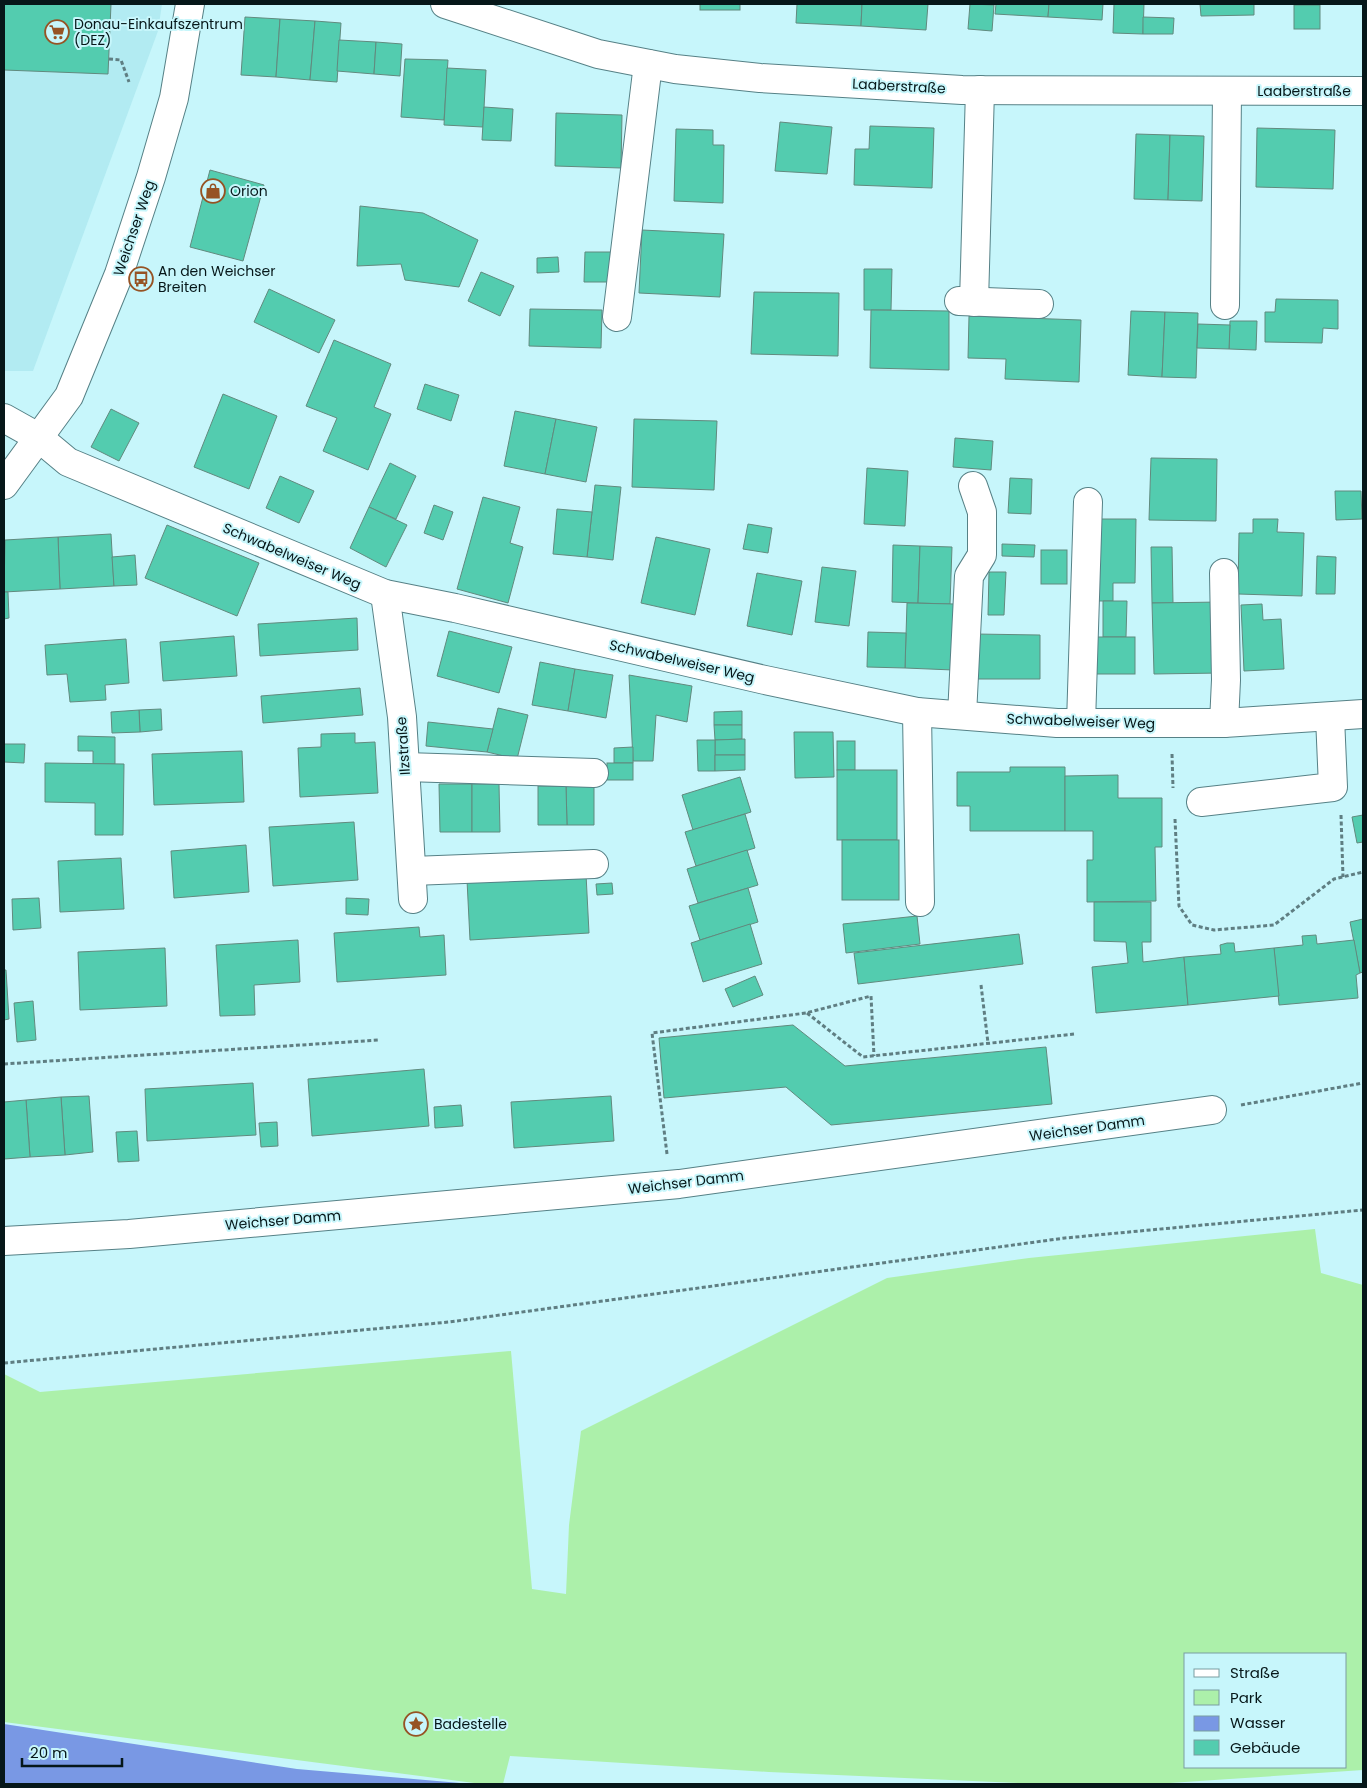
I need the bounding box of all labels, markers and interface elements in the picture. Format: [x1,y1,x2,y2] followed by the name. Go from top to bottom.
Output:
[74,14,243,50] place label: Donau-Einkaufszentrum (DEZ)
[44,19,70,45] supermarket icon: Donau-Einkaufszentrum (DEZ)
[852,74,947,98] street label: Laaberstraße
[1257,81,1351,101] street label: Laaberstraße
[108,177,160,279] street label: Weichser Weg
[200,178,226,204] shop icon: Orion
[230,181,268,201] place label: Orion
[158,261,275,297] place label: An den Weichser Breiten
[128,266,154,292] bus stop icon: An den Weichser Breiten
[220,518,364,594] street label: Schwabelweiser Weg
[607,635,757,687] street label: Schwabelweiser Weg
[1006,708,1156,734] street label: Schwabelweiser Weg
[391,716,415,776] street label: Ilzstraße
[1028,1110,1146,1146] street label: Weichser Damm
[627,1165,745,1199] street label: Weichser Damm
[224,1205,342,1235] street label: Weichser Damm
[1184,1653,1347,1768] legend
[1230,1662,1280,1683] text: Straße
[1230,1687,1262,1708] text: Park
[403,1711,429,1737] place icon: Badestelle
[1230,1712,1286,1733] text: Wasser
[434,1714,507,1734] place label: Badestelle
[22,1736,122,1768] scale bar
[1230,1737,1300,1758] text: Gebäude
[30,1742,68,1763] text: 20 m

